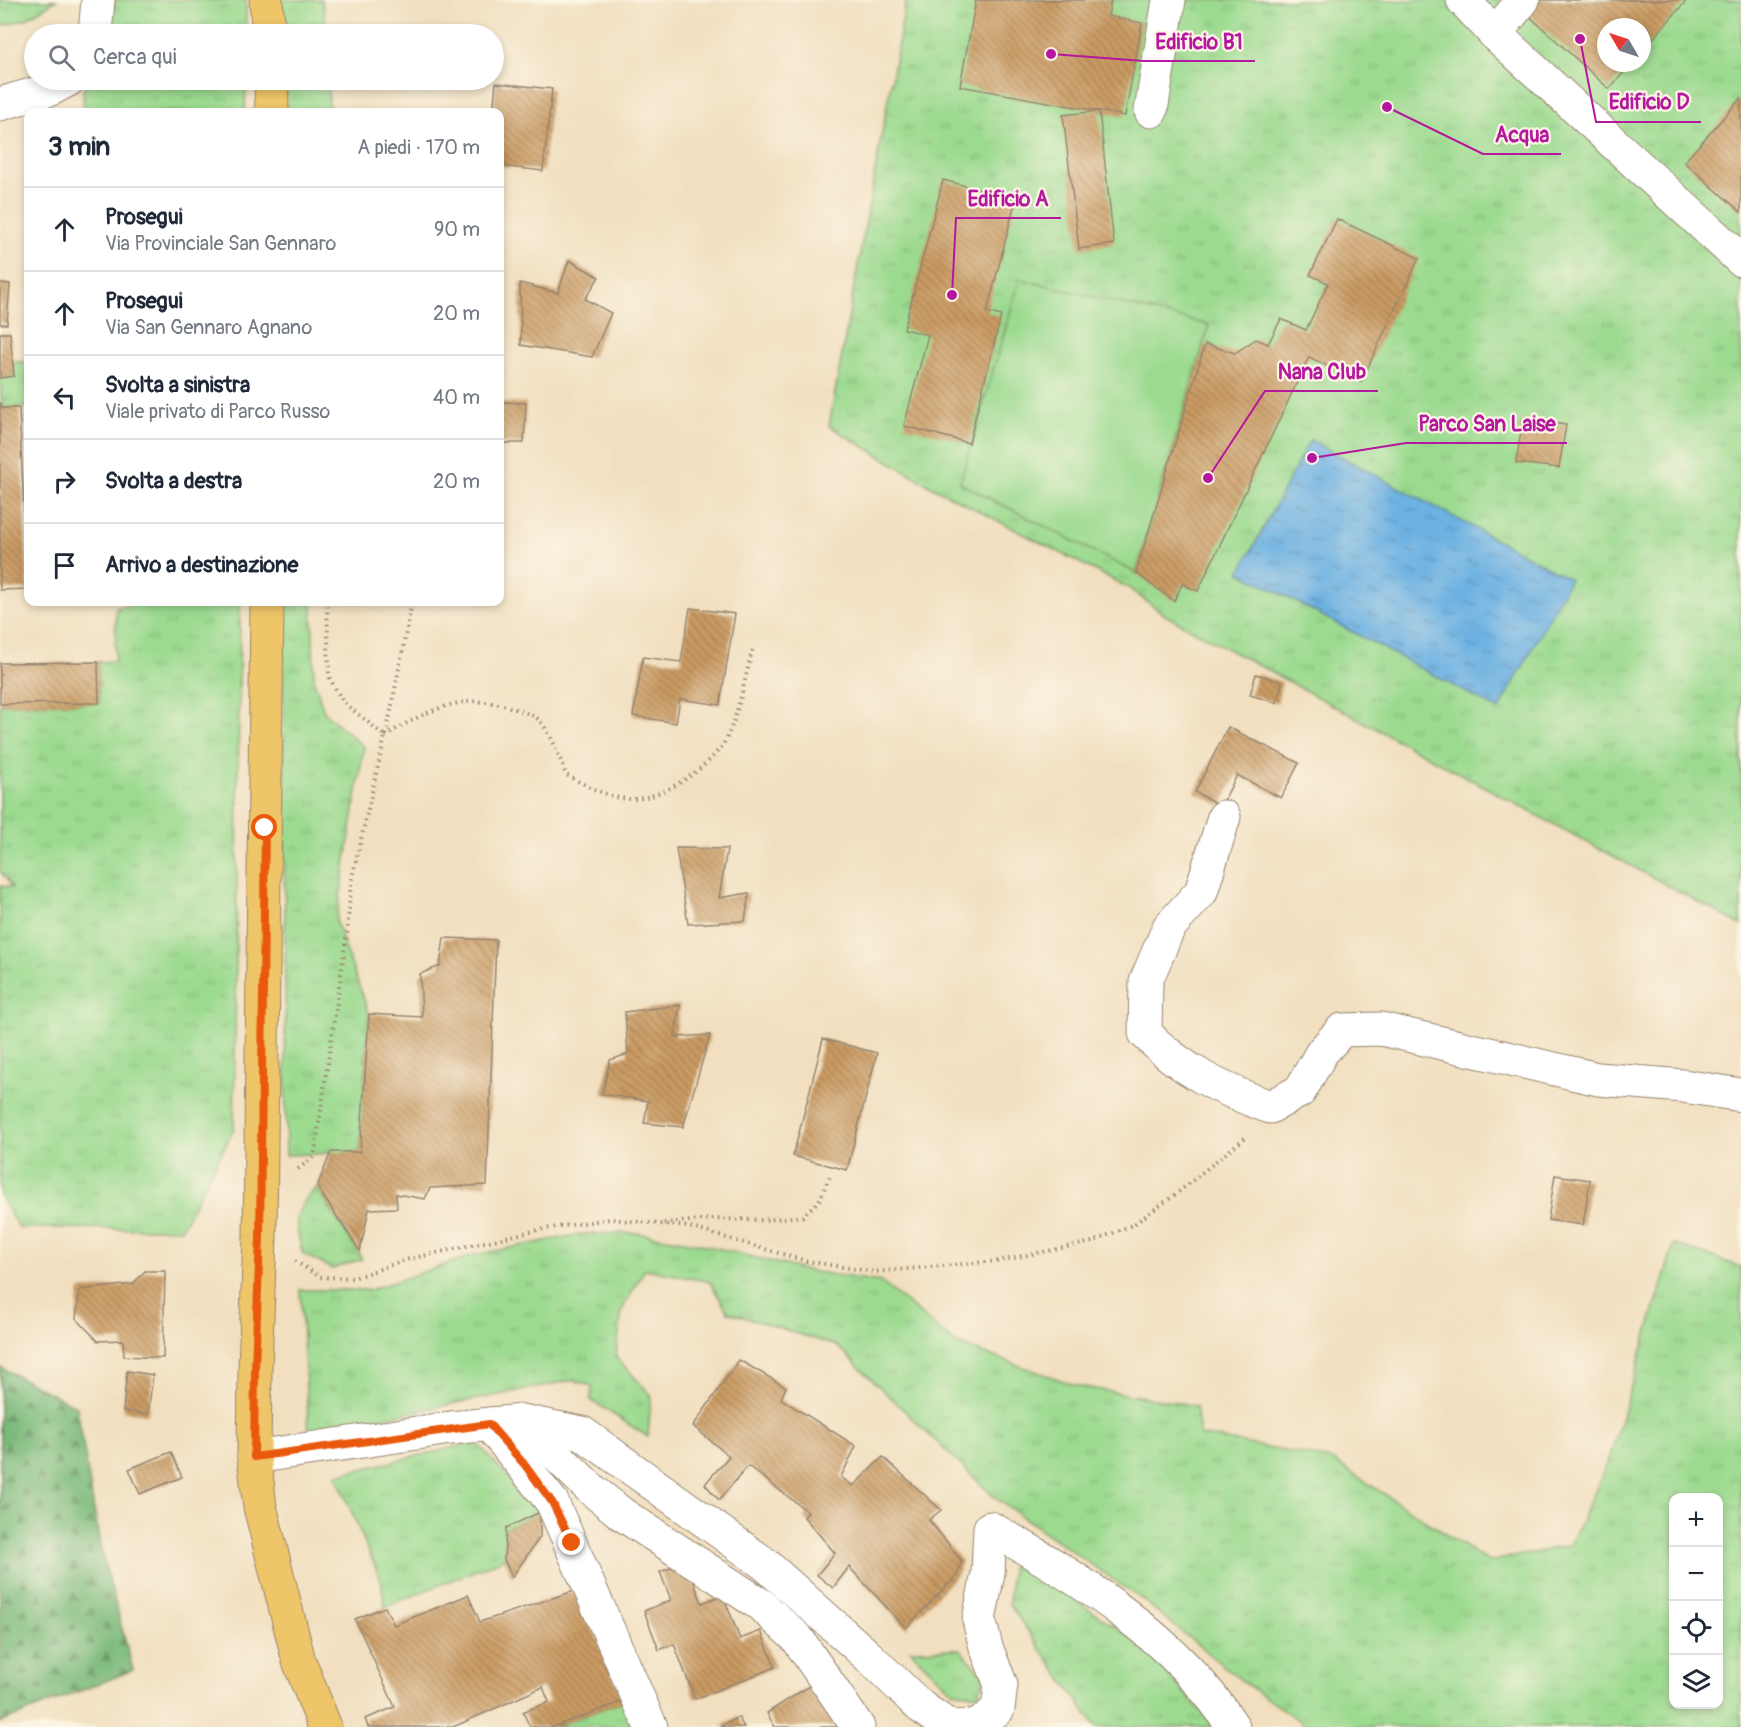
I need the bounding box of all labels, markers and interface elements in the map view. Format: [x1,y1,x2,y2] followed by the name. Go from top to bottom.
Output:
[1597,18,1651,72] north arrow
[1144,22,1255,61] callout: Edificio B1
[24,24,504,90] search box
[1155,29,1243,56] text: Edificio B1
[45,41,78,74] icon: search
[93,43,177,71] text: Cerca qui
[1596,83,1701,122] callout: Edificio D
[1609,89,1689,116] text: Edificio D
[1483,115,1561,154] callout: Acqua
[1495,122,1549,149] text: Acqua
[48,131,110,163] text: 3 min
[357,135,480,160] text: A piedi · 170 m
[956,179,1061,218] callout: Edificio A
[967,186,1049,213] text: Edificio A
[105,203,183,231] text: Prosegui
[48,213,81,246] icon: ahead
[434,217,480,242] text: 90 m
[105,231,336,256] text: Via Provinciale San Gennaro
[105,287,183,315] text: Prosegui
[48,297,81,330] icon: ahead
[433,301,480,326] text: 20 m
[105,315,312,340] text: Via San Gennaro Agnano
[1265,352,1378,391] callout: Nana Club
[1278,359,1366,386] text: Nana Club
[105,371,250,399] text: Svolta a sinistra
[48,381,81,414] icon: left
[433,385,480,410] text: 40 m
[105,399,330,424] text: Viale privato di Parco Russo
[1406,404,1567,443] callout: Parco San Laise
[1418,411,1556,438] text: Parco San Laise
[48,465,81,498] icon: right
[105,467,242,495] text: Svolta a destra
[433,469,480,494] text: 20 m
[48,549,81,582] icon: arrive
[105,551,298,579] text: Arrivo a destinazione
[251,814,277,840] route start
[1669,1493,1723,1709] map controls
[1669,1493,1723,1547] button: +
[558,1529,584,1555] route end
[1669,1547,1723,1601] button: −
[1669,1601,1723,1655] button: locate
[1669,1655,1723,1709] button: layers

